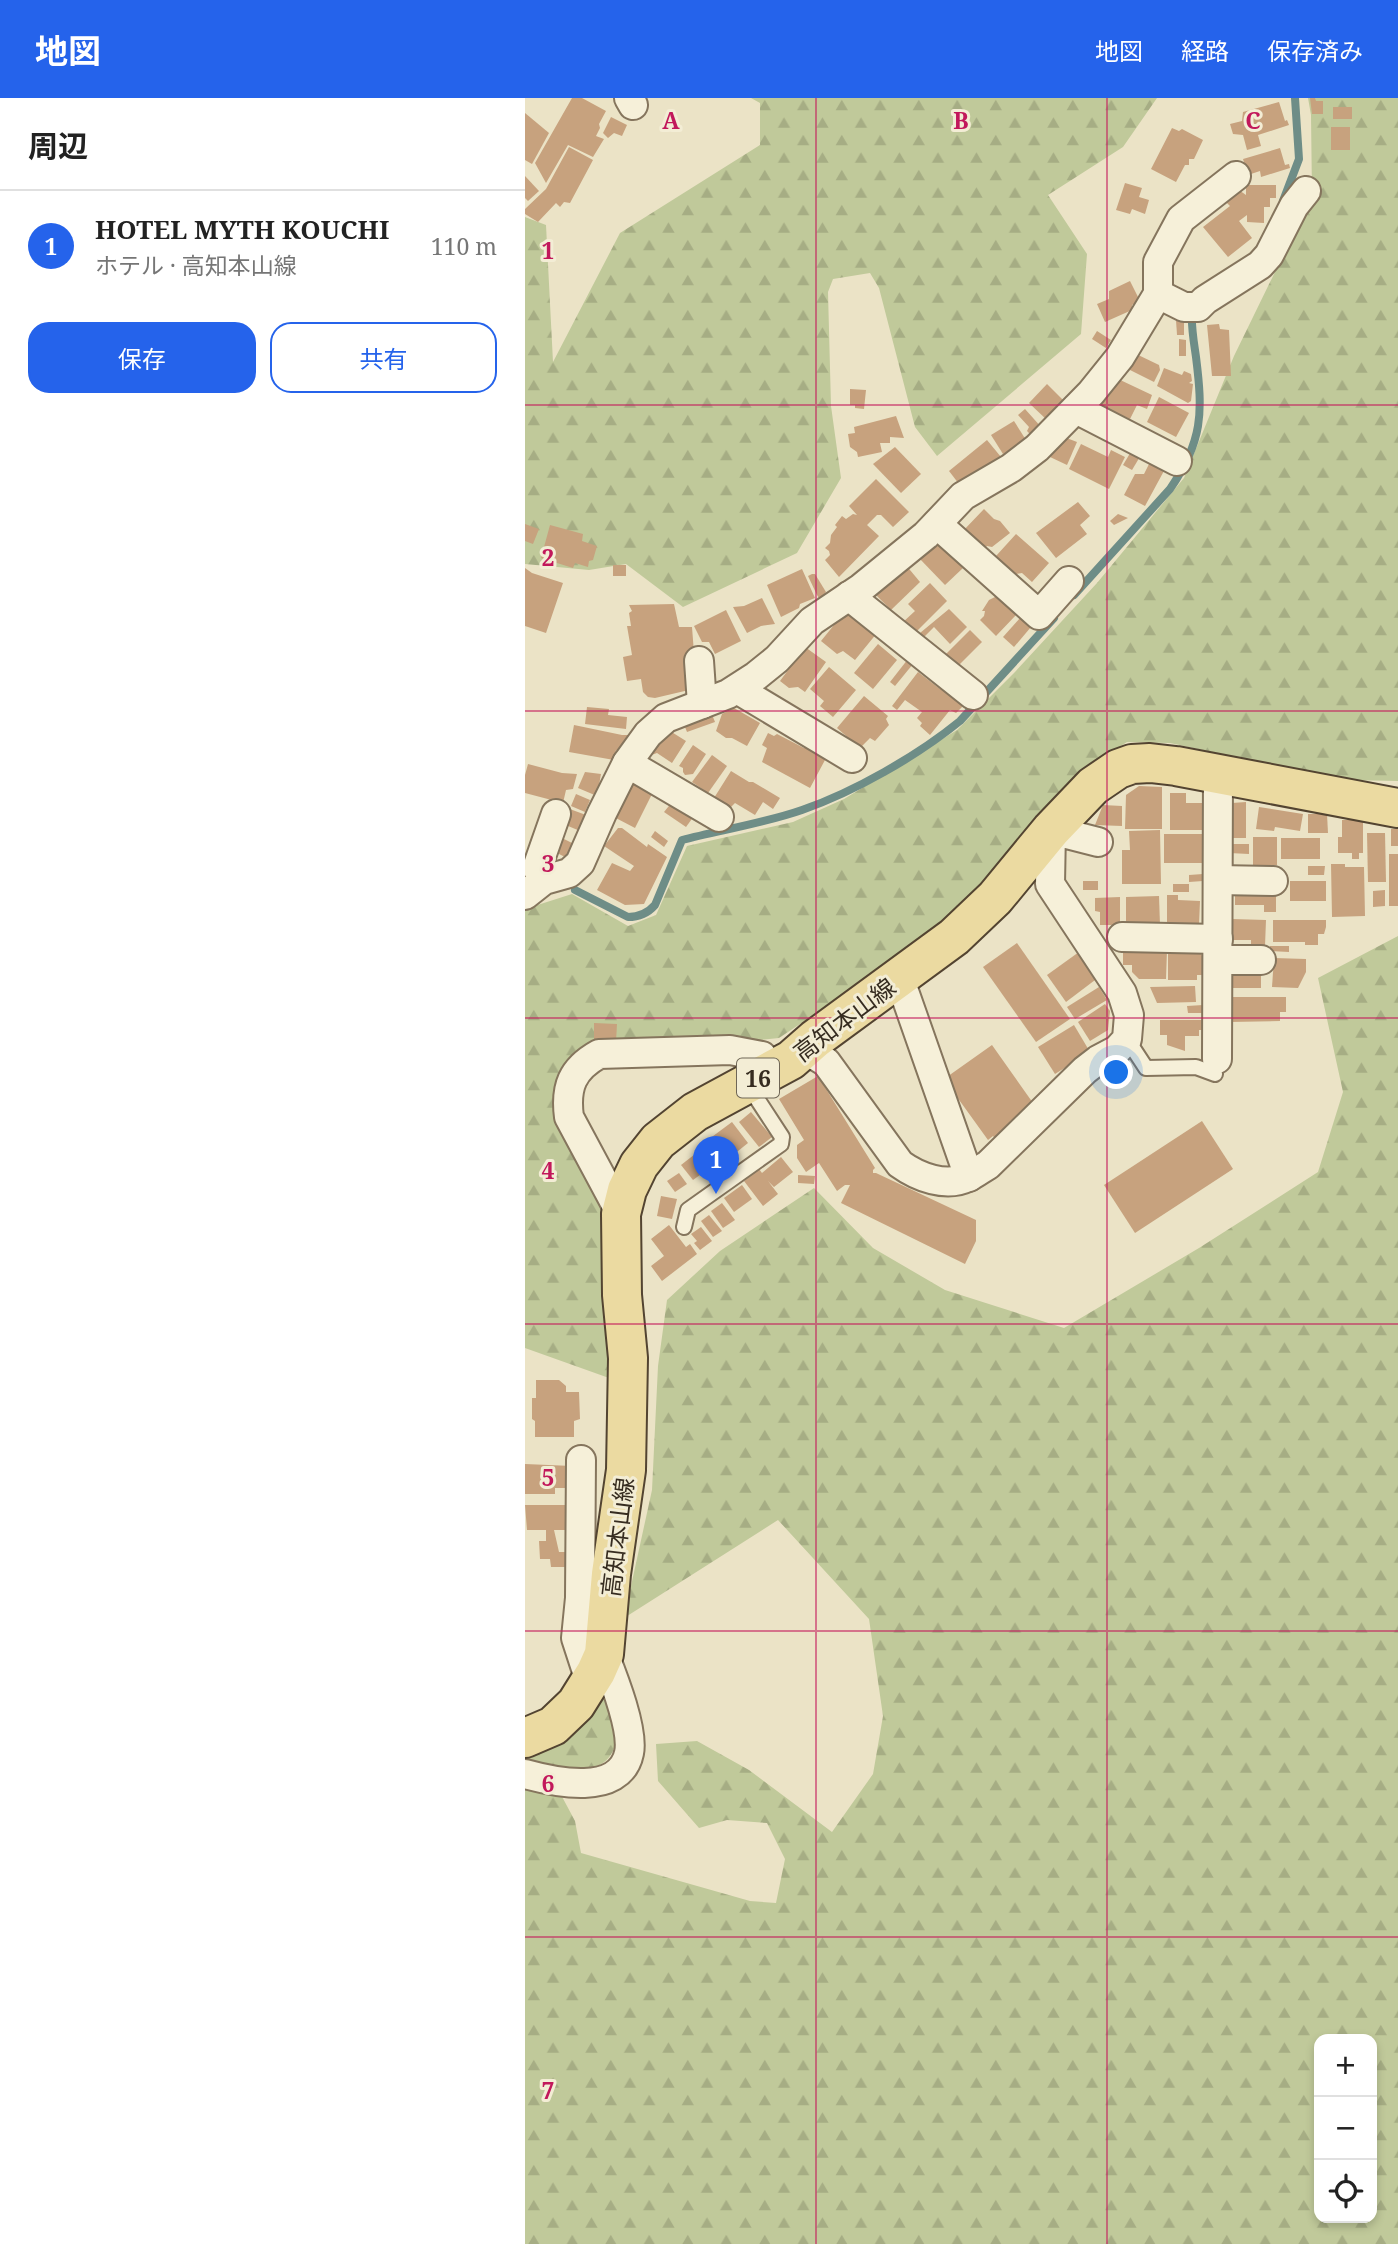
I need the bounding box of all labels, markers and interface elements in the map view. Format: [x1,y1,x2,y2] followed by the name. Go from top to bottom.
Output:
[35,28,101,73] text: 地図
[1095,34,1143,67] text: 地図
[1181,34,1229,67] text: 経路
[1267,34,1363,67] text: 保存済み
[662,104,680,136] text: A
[953,104,969,136] text: B
[1245,104,1261,136] text: C
[28,125,88,166] text: 周辺
[95,211,389,247] text: HOTEL MYTH KOUCHI
[45,230,58,262] text: 1
[431,230,497,262] text: 110 m
[542,234,555,266] text: 1
[95,249,297,281] text: ホテル · 高知本山線
[28,322,256,393] button: 保存
[270,322,497,393] button: 共有
[542,541,555,573] text: 2
[542,847,555,879] text: 3
[786,970,902,1068] street label: 高知本山線
[1099,1055,1133,1089] your location
[737,1058,779,1098] road number: 16
[693,1136,739,1194] pin: 1
[542,1154,555,1186] text: 4
[542,1461,555,1493] text: 5
[593,1475,641,1599] street label: 高知本山線
[542,1767,555,1799] text: 6
[1314,2034,1377,2223] map controls
[1314,2034,1377,2097] button: +
[542,2074,555,2106] text: 7
[1314,2097,1377,2160] button: −
[1314,2160,1377,2223] button: locate

